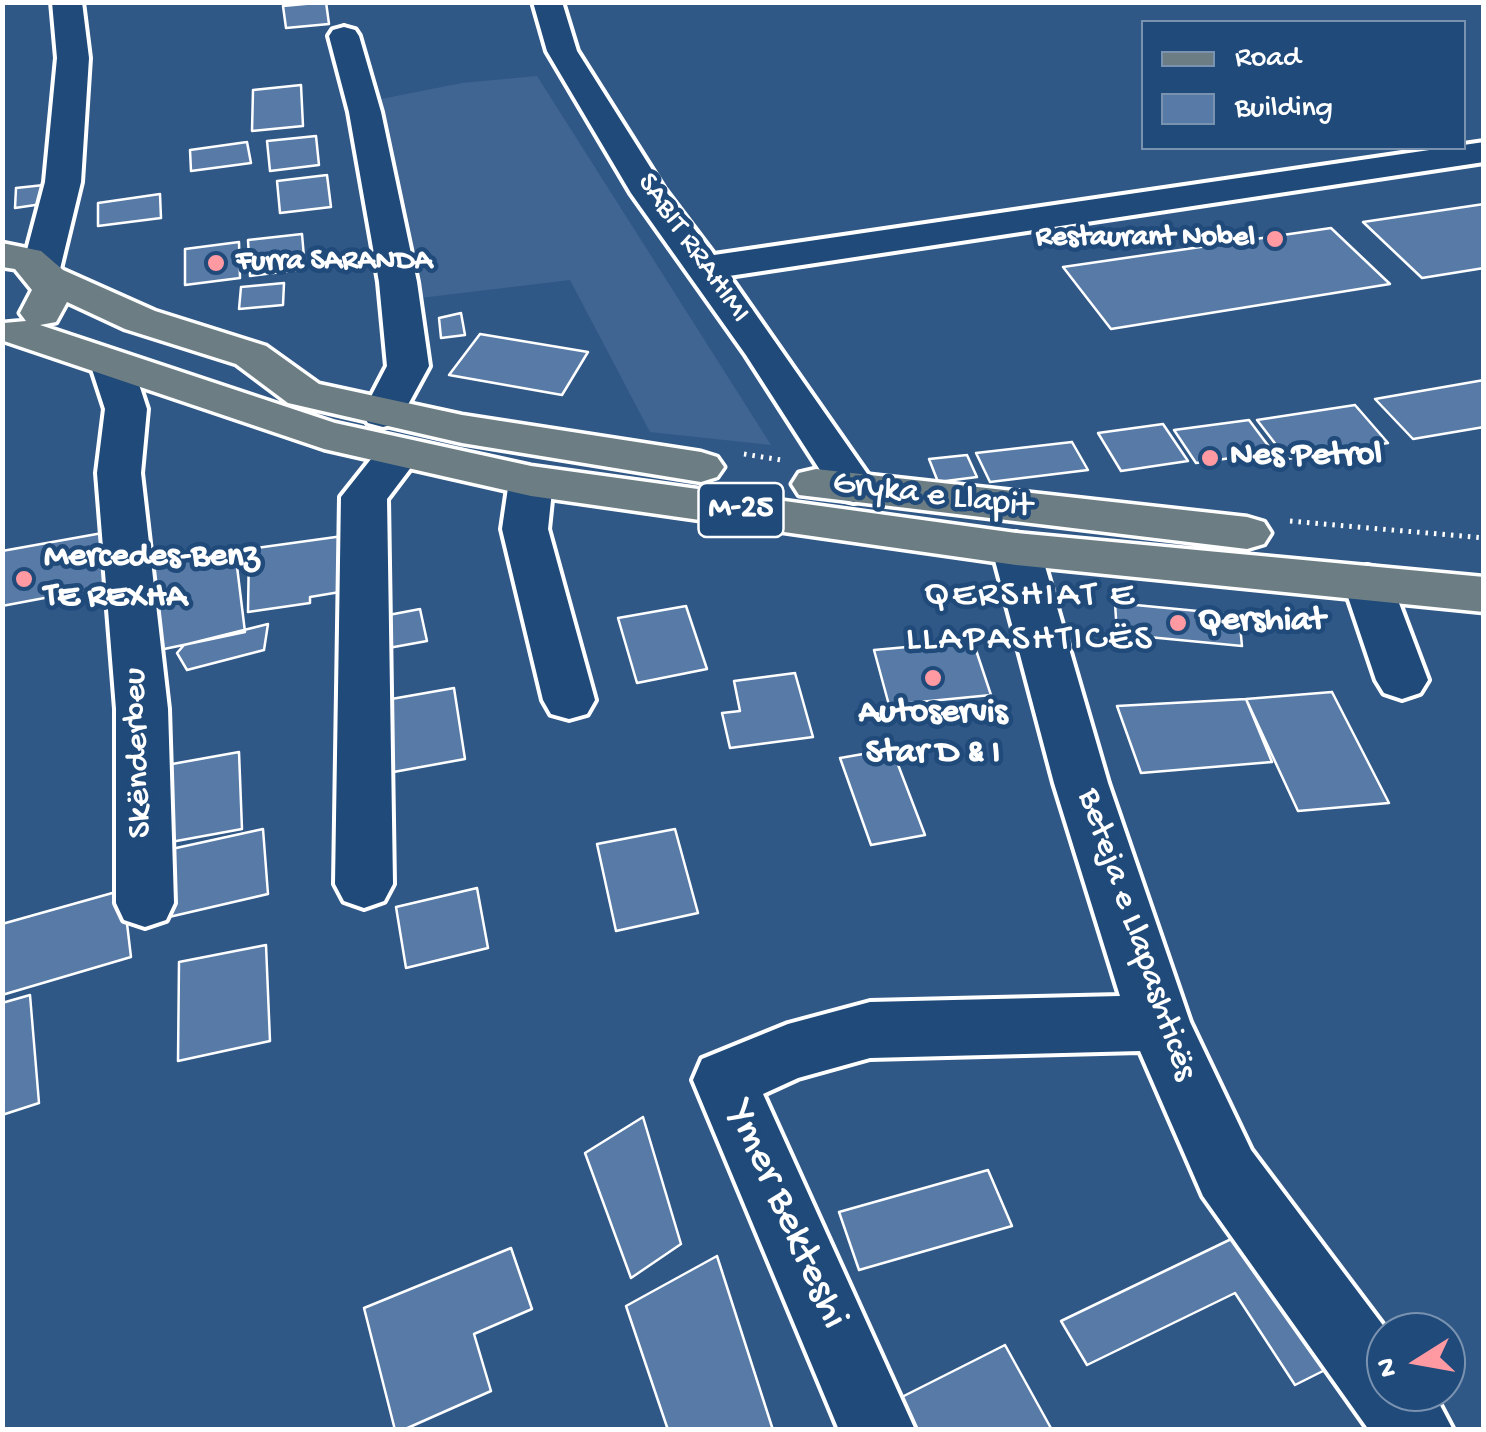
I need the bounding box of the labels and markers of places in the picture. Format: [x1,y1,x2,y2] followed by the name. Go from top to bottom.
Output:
[1036,221,1255,257] place label: Restaurant Nobel
[1264,228,1286,250] marker: Restaurant Nobel
[236,245,432,281] place label: Furra SARANDA
[205,252,227,274] marker: Furra SARANDA
[1230,437,1382,479] place label: Nes Petrol
[1199,447,1221,469] marker: Nes Petrol
[44,538,259,620] place label: Mercedes-Benz TE REXHA
[13,568,35,590] marker: Mercedes-Benz TE REXHA
[1198,602,1325,644] place label: Qershiat
[1167,612,1189,634] marker: Qershiat
[922,667,944,689] marker: Autoservis Star D & I
[859,694,1007,776] place label: Autoservis Star D & I

